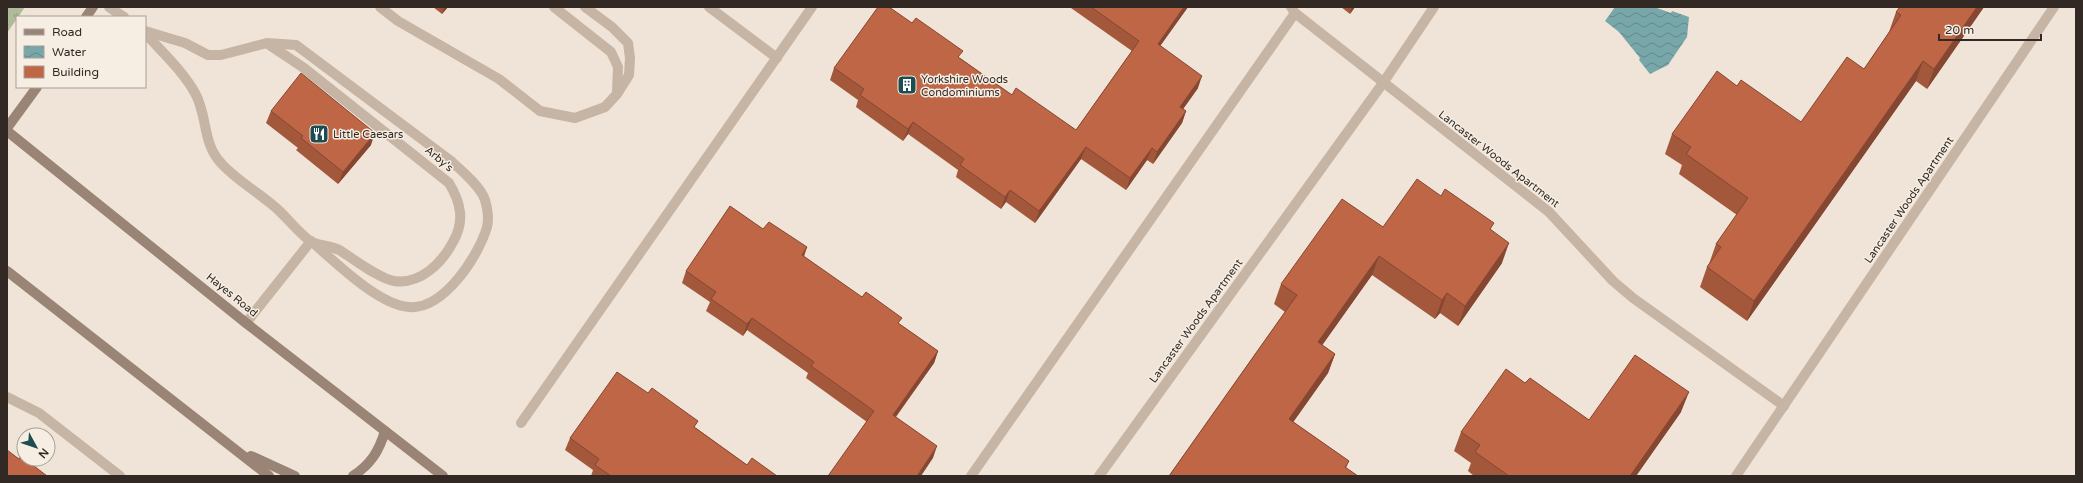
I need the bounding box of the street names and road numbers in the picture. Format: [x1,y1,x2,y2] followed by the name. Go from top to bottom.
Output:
[1436,108,1562,210] street label: Lancaster Woods Apartment
[1862,134,1956,266] street label: Lancaster Woods Apartment
[422,143,456,175] street label: Arby's
[1147,257,1245,385] street label: Lancaster Woods Apartment
[204,270,260,320] street label: Hayes Road

